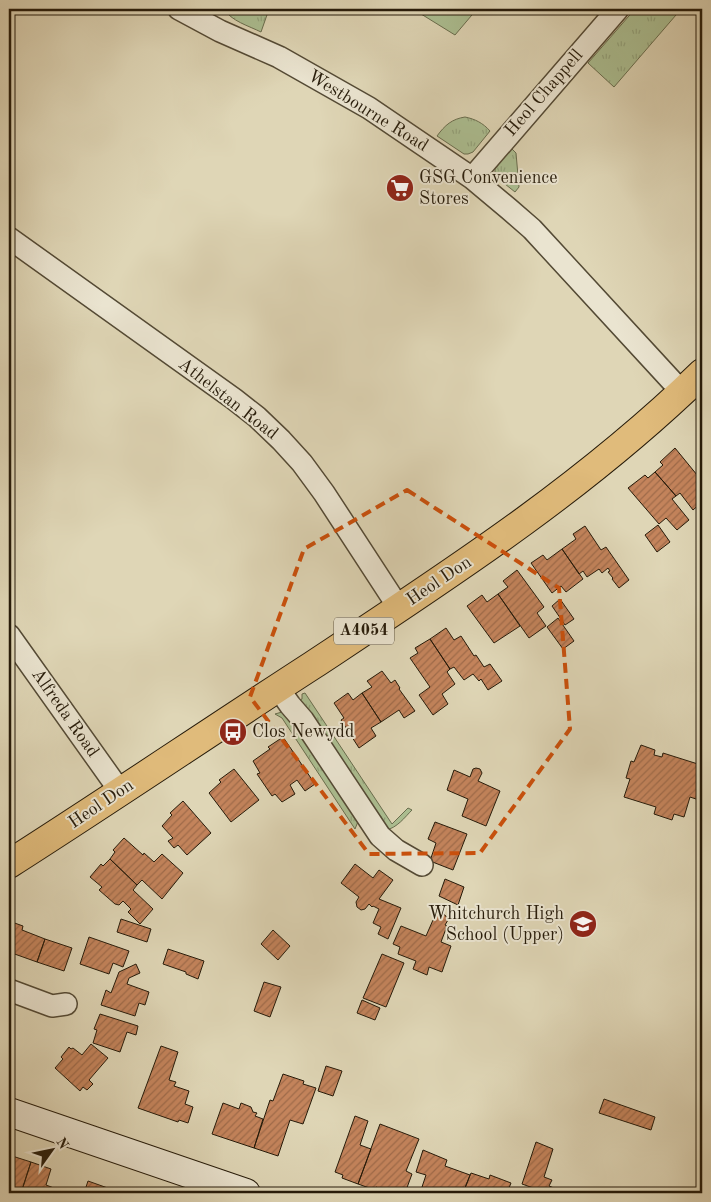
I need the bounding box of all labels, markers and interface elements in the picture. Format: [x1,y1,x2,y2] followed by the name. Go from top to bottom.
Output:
[502,46,587,140] street label: Heol Chappell
[305,67,431,155] street label: Westbourne Road
[419,169,558,208] place label: GSG Convenience Stores
[385,173,415,203] supermarket icon: GSG Convenience Stores
[175,355,281,443] street label: Athelstan Road
[403,553,475,609] street label: Heol Don
[334,618,394,644] road number: A4054
[28,665,102,761] street label: Alfreda Road
[218,717,248,747] bus stop icon: Clos Newydd
[252,723,354,741] place label: Clos Newydd
[65,776,137,832] street label: Heol Don
[428,905,564,944] place label: Whitchurch High School (Upper)
[568,909,598,939] school or university icon: Whitchurch High School (Upper)
[28,1124,78,1174] north arrow
[53,1135,71,1152] text: N

